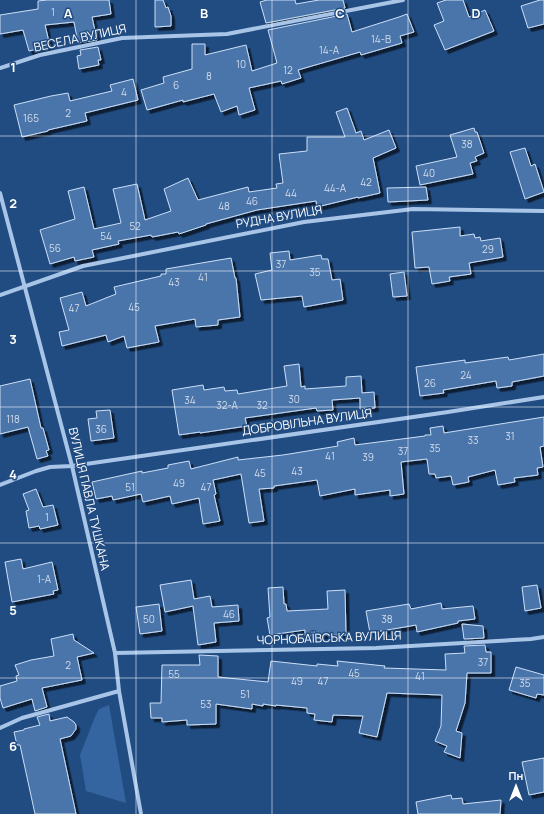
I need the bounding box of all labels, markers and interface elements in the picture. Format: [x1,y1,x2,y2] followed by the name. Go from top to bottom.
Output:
[64,4,73,22] text: A
[200,4,208,22] text: B
[335,4,345,22] text: C
[471,4,481,22] text: D
[51,5,55,19] house number: 1
[32,19,128,56] street label: ВЕСЕЛА ВУЛИЦЯ
[371,32,391,46] house number: 14-В
[319,43,340,57] house number: 14-А
[236,57,246,71] house number: 10
[10,58,16,76] text: 1
[283,63,293,77] house number: 12
[206,69,212,83] house number: 8
[173,78,179,92] house number: 6
[121,85,127,99] house number: 4
[65,106,71,120] house number: 2
[23,111,39,125] house number: 165
[461,137,473,151] house number: 38
[423,166,435,180] house number: 40
[360,175,372,189] house number: 42
[324,181,347,195] house number: 44-А
[285,186,297,200] house number: 44
[9,194,17,212] text: 2
[246,194,258,208] house number: 46
[218,199,230,213] house number: 48
[234,201,323,232] street label: РУДНА ВУЛИЦЯ
[129,219,141,233] house number: 52
[100,229,112,243] house number: 54
[49,241,61,255] house number: 56
[482,242,494,256] house number: 29
[276,257,286,271] house number: 37
[309,265,321,279] house number: 35
[198,270,208,284] house number: 41
[168,275,180,289] house number: 43
[128,300,140,314] house number: 45
[69,301,79,315] house number: 47
[9,330,17,348] text: 3
[460,368,472,382] house number: 24
[424,376,436,390] house number: 26
[288,392,300,406] house number: 30
[184,393,196,407] house number: 34
[216,398,238,412] house number: 32-А
[256,398,268,412] house number: 32
[241,404,373,439] street label: ДОБРОВІЛЬНА ВУЛИЦЯ
[6,412,20,426] house number: 118
[95,422,107,436] house number: 36
[65,426,114,573] street label: ВУЛИЦЯ ПАВЛА ТУШКАНА
[505,429,515,443] house number: 31
[467,433,479,447] house number: 33
[429,441,441,455] house number: 35
[398,444,408,458] house number: 37
[325,449,335,463] house number: 41
[362,450,374,464] house number: 39
[291,464,303,478] house number: 43
[9,465,17,483] text: 4
[254,466,266,480] house number: 45
[173,476,185,490] house number: 49
[125,480,135,494] house number: 51
[201,480,211,494] house number: 47
[45,510,49,524] house number: 1
[37,572,52,586] house number: 1-А
[9,601,17,619] text: 5
[223,607,235,621] house number: 46
[143,612,155,626] house number: 50
[381,612,393,626] house number: 38
[256,626,402,649] street label: ЧОРНОБАЇВСЬКА ВУЛИЦЯ
[478,655,488,669] house number: 37
[65,658,71,672] house number: 2
[348,666,360,680] house number: 45
[168,667,180,681] house number: 55
[415,669,425,683] house number: 41
[291,674,303,688] house number: 49
[318,674,328,688] house number: 47
[519,676,531,690] house number: 35
[240,687,250,701] house number: 51
[200,697,212,711] house number: 53
[9,737,17,755] text: 6
[496,766,536,806] north arrow
[509,768,524,783] text: Пн

